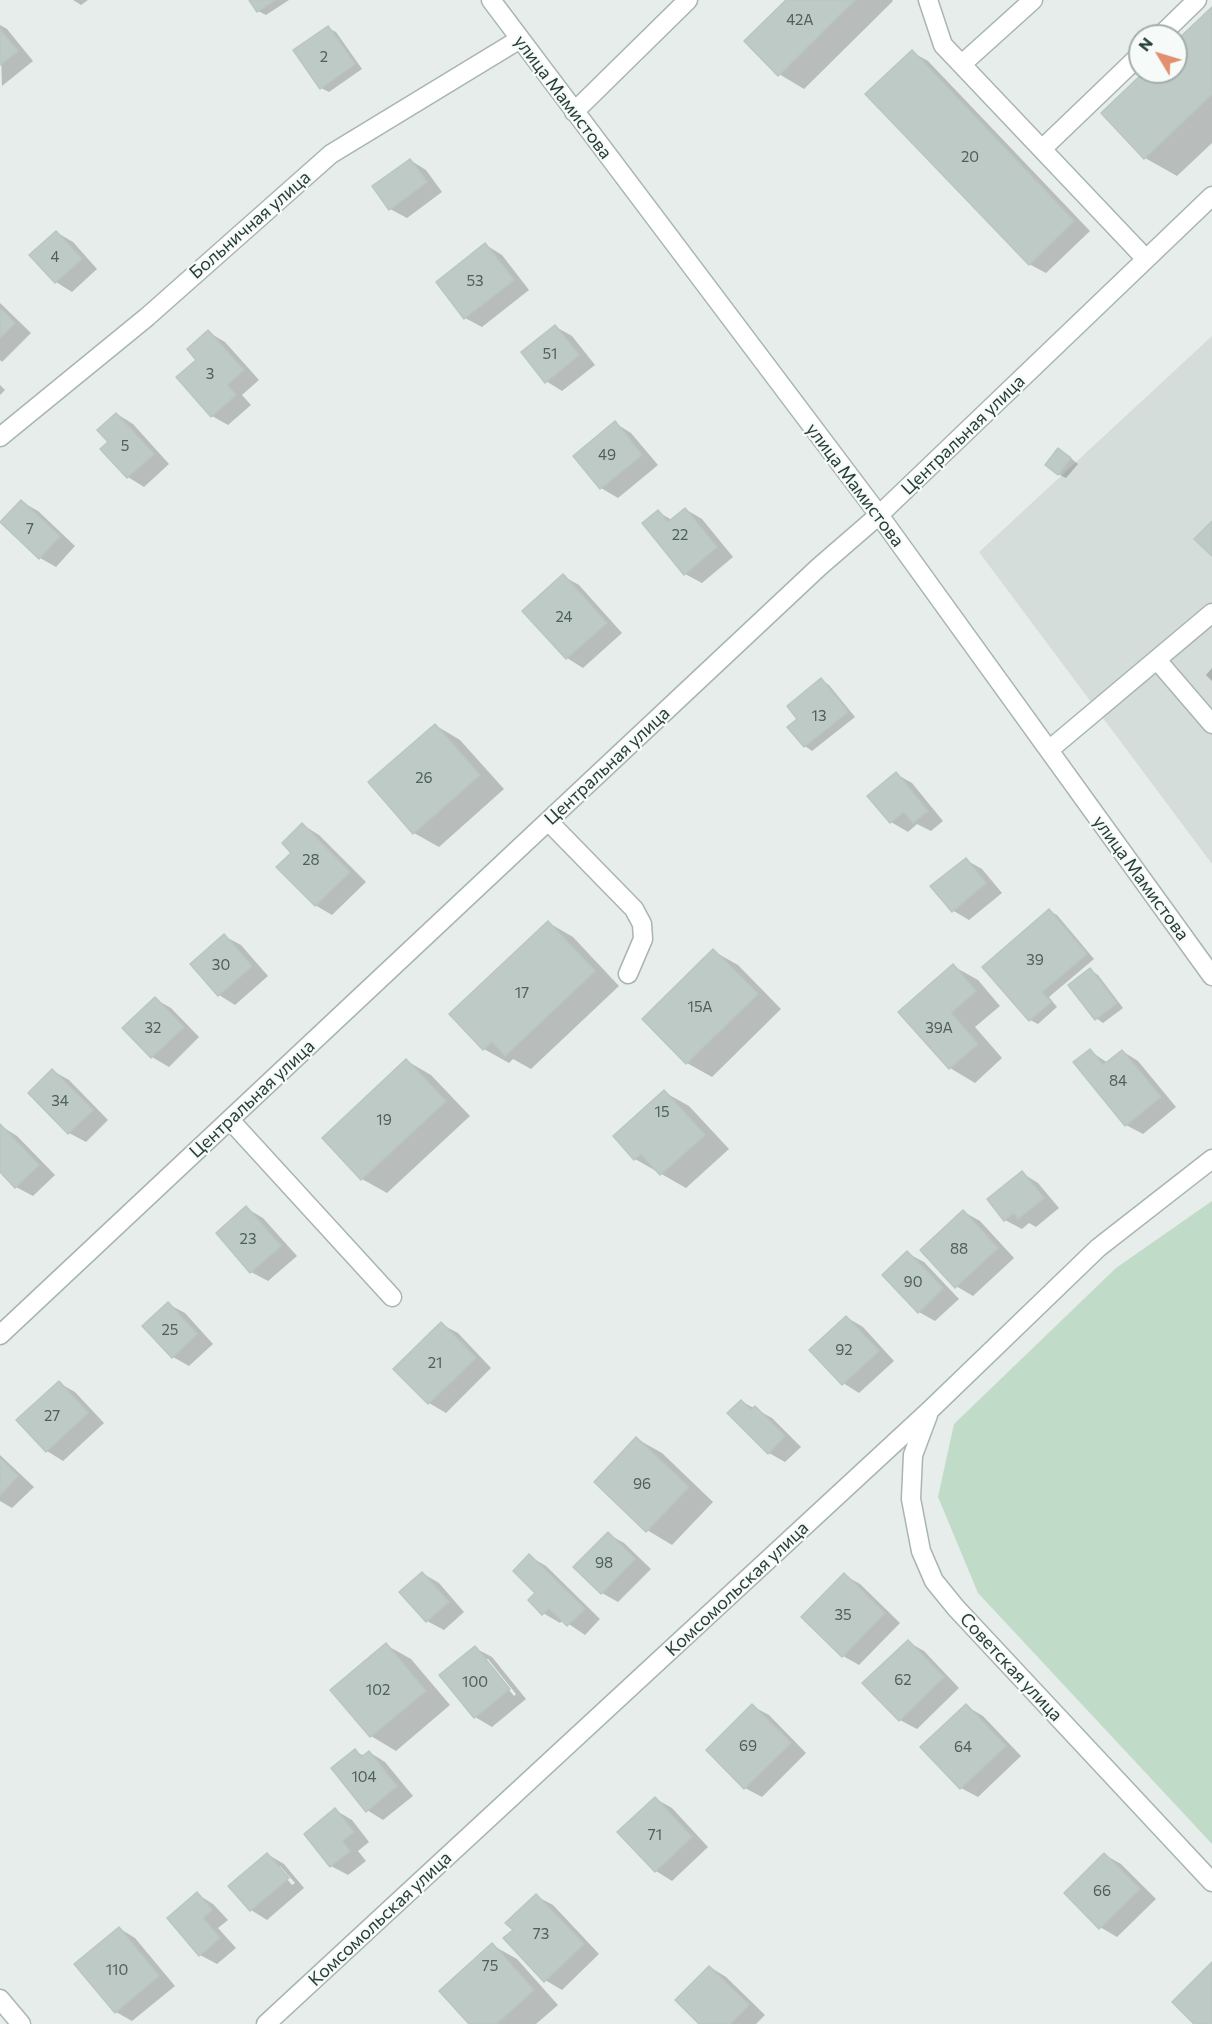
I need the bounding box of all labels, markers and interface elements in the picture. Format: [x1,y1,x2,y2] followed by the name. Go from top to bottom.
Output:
[786,11,814,29] house number: 42А
[1128,24,1188,84] north arrow
[510,31,616,163] street label: улица Мамистова
[1134,33,1156,54] text: N
[320,48,328,66] house number: 2
[961,148,979,166] house number: 20
[185,167,315,283] street label: Больничная улица
[51,248,59,266] house number: 4
[466,272,484,290] house number: 53
[542,345,558,363] house number: 51
[206,365,214,383] house number: 3
[897,371,1029,499] street label: Центральная улица
[802,419,908,551] street label: улица Мамистова
[121,437,129,455] house number: 5
[598,446,616,464] house number: 49
[26,520,34,538] house number: 7
[672,526,688,544] house number: 22
[555,608,573,626] house number: 24
[540,702,674,830] street label: Центральная улица
[812,707,826,725] house number: 13
[415,769,433,787] house number: 26
[1088,811,1194,945] street label: улица Мамистова
[302,851,320,869] house number: 28
[1026,951,1044,969] house number: 39
[212,956,230,974] house number: 30
[515,984,529,1002] house number: 17
[687,998,713,1016] house number: 15А
[145,1019,161,1037] house number: 32
[925,1019,953,1037] house number: 39А
[185,1035,319,1163] street label: Центральная улица
[1109,1072,1127,1090] house number: 84
[51,1092,69,1110] house number: 34
[654,1103,670,1121] house number: 15
[376,1111,392,1129] house number: 19
[240,1230,256,1248] house number: 23
[950,1240,968,1258] house number: 88
[904,1273,922,1291] house number: 90
[162,1321,178,1339] house number: 25
[835,1341,853,1359] house number: 92
[428,1354,442,1372] house number: 21
[44,1407,60,1425] house number: 27
[633,1475,651,1493] house number: 96
[661,1517,813,1661] street label: Комсомольская улица
[595,1554,613,1572] house number: 98
[834,1606,852,1624] house number: 35
[955,1608,1067,1726] street label: Советская улица
[894,1671,912,1689] house number: 62
[462,1673,488,1691] house number: 100
[366,1681,390,1699] house number: 102
[739,1737,757,1755] house number: 69
[954,1738,972,1756] house number: 64
[351,1768,377,1786] house number: 104
[648,1826,662,1844] house number: 71
[304,1847,456,1991] street label: Комсомольская улица
[1093,1882,1111,1900] house number: 66
[533,1925,549,1943] house number: 73
[482,1957,498,1975] house number: 75
[106,1961,128,1979] house number: 110

